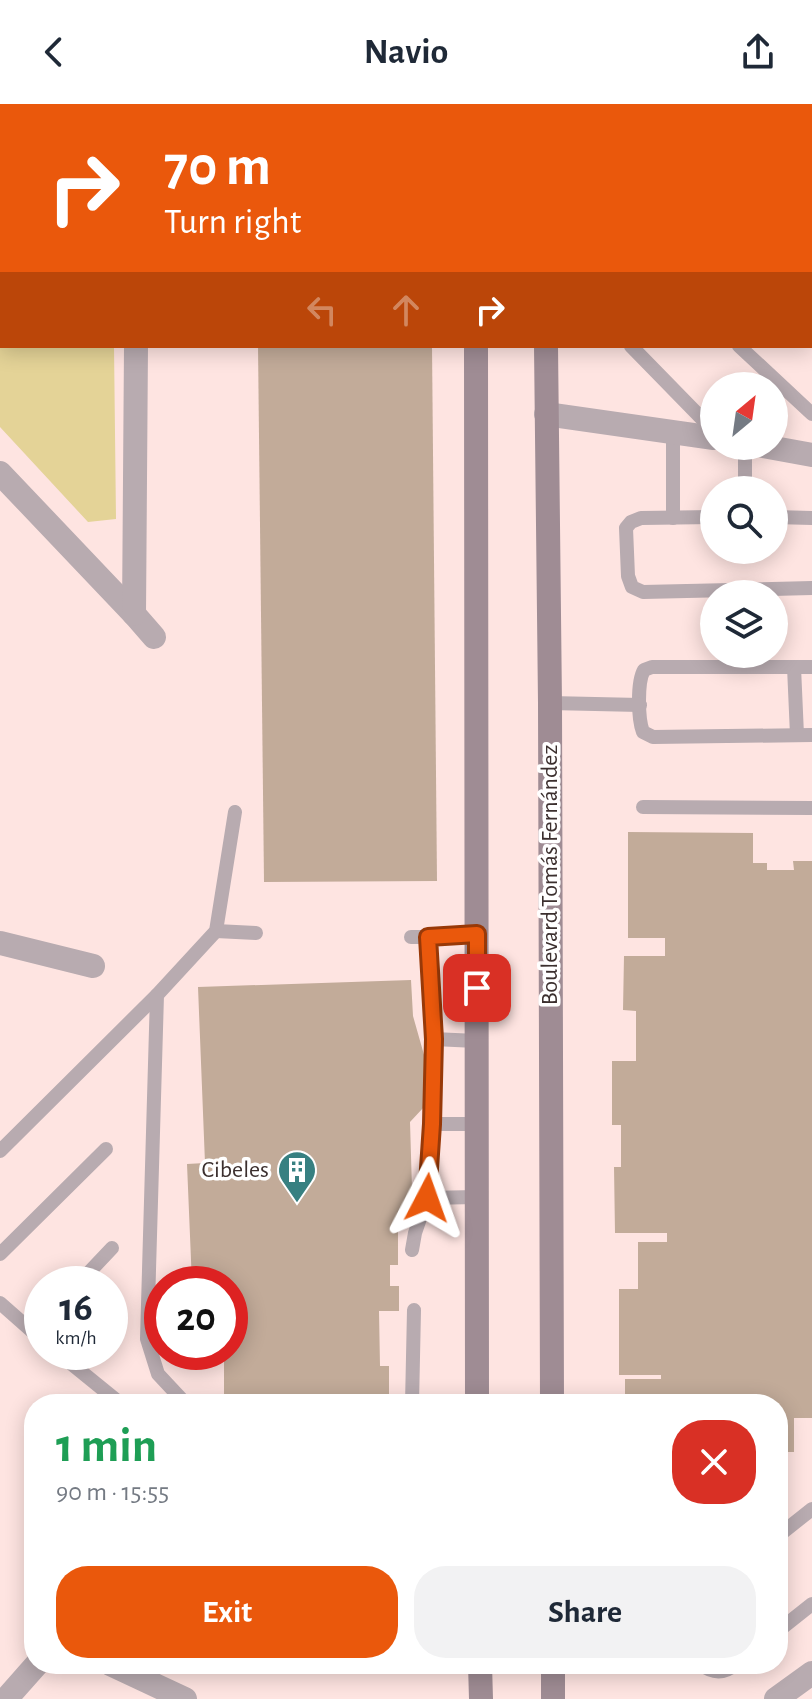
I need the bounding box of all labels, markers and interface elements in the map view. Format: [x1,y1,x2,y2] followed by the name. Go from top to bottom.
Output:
[32,30,76,74] icon: back
[736,30,780,74] icon: share
[364,34,448,70] text: Navio
[32,136,136,240] icon: right
[164,139,271,195] text: 70 m
[164,204,301,240] text: Turn right
[300,288,344,332] icon: left
[384,288,428,332] icon: ahead
[468,288,512,332] icon: right
[700,372,788,460] north arrow
[700,372,788,668] map controls
[700,476,788,564] button: search
[700,580,788,668] button: layers
[538,745,562,1005] street label: Boulevard Tomás Fernández
[443,954,511,1022] pin
[455,966,499,1010] icon: arrive
[276,1149,318,1204] building icon: Cibeles
[385,1156,469,1240] position arrow
[201,1158,269,1182] place label: Cibeles
[144,1266,248,1370] speed limit sign: 20
[59,1288,93,1328] text: 16
[55,1328,97,1348] text: km/h
[672,1420,756,1504] button: close
[56,1423,157,1471] text: 1 min
[56,1479,169,1505] text: 90 m · 15:55
[56,1566,398,1658] button: Exit
[414,1566,756,1658] button: Share

